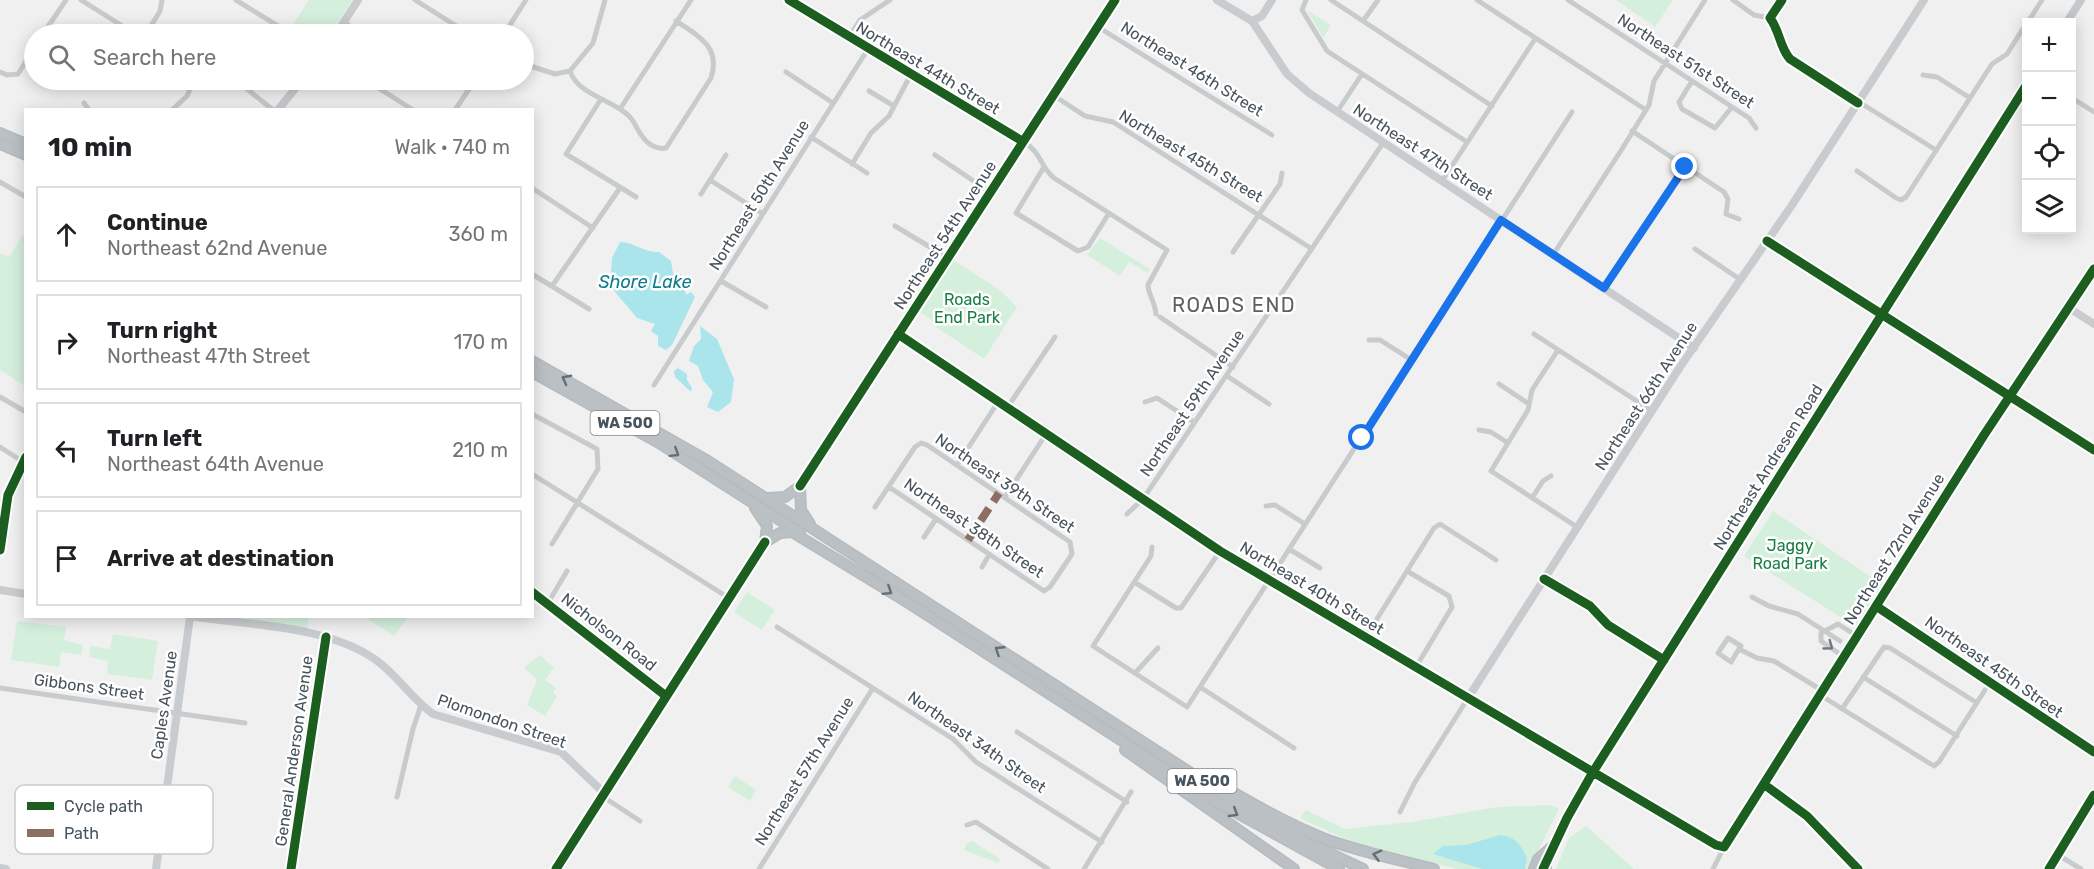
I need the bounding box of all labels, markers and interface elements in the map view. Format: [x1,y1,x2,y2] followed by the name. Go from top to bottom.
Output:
[1614,10,1758,112] street label: Northeast 51st Street
[853,17,1003,119] street label: Northeast 44th Street
[1117,17,1267,121] street label: Northeast 46th Street
[2022,18,2076,234] map controls
[2022,18,2076,72] button: +
[24,24,534,90] search box
[45,41,78,74] icon: search
[93,44,216,71] text: Search here
[2022,72,2076,126] button: −
[1350,100,1496,204] street label: Northeast 47th Street
[1116,106,1266,206] street label: Northeast 45th Street
[705,116,813,274] street label: Northeast 50th Avenue
[2022,126,2076,180] button: locate
[48,132,132,163] text: 10 min
[395,135,510,159] text: Walk · 740 m
[1671,153,1697,179] route end
[890,157,1000,313] street label: Northeast 54th Avenue
[2022,180,2076,234] button: layers
[107,209,208,236] text: Continue
[50,218,83,251] icon: ahead
[449,222,508,246] text: 360 m
[107,236,327,260] text: Northeast 62nd Avenue
[598,271,692,293] water label: Shore Lake
[934,290,1001,327] park label: Roads End Park
[1172,293,1296,317] district label: ROADS END
[107,317,217,344] text: Turn right
[1591,318,1701,474] street label: Northeast 66th Avenue
[50,326,83,359] icon: right
[1136,326,1248,480] street label: Northeast 59th Avenue
[454,330,508,354] text: 170 m
[107,344,310,368] text: Northeast 47th Street
[562,375,573,386] one-way arrow
[1709,381,1827,553] street label: Northeast Andresen Road
[590,411,660,435] road number: WA 500
[1348,424,1374,450] route start
[107,425,202,452] text: Turn left
[932,429,1078,537] street label: Northeast 39th Street
[50,434,83,467] icon: left
[452,438,508,462] text: 210 m
[668,446,679,457] one-way arrow
[107,452,324,476] text: Northeast 64th Avenue
[1840,470,1948,628] street label: Northeast 72nd Avenue
[901,474,1047,582] street label: Northeast 38th Street
[1752,536,1828,573] park label: Jaggy Road Park
[1236,537,1388,639] street label: Northeast 40th Street
[50,542,83,575] icon: arrive
[107,545,334,572] text: Arrive at destination
[882,583,893,594] one-way arrow
[558,589,660,675] street label: Nicholson Road
[1921,612,2067,722] street label: Northeast 45th Street
[1823,639,1834,650] one-way arrow
[995,645,1005,657] one-way arrow
[147,649,181,761] street label: Caples Avenue
[271,654,317,848] street label: General Anderson Avenue
[33,670,145,704] street label: Gibbons Street
[904,687,1050,797] street label: Northeast 34th Street
[435,690,569,752] street label: Plomondon Street
[750,693,858,849] street label: Northeast 57th Avenue
[1168,769,1236,793] road number: WA 500
[15,785,213,854] legend
[64,797,143,816] text: Cycle path
[1228,805,1238,817] one-way arrow
[64,824,99,843] text: Path
[1372,849,1382,862] one-way arrow

